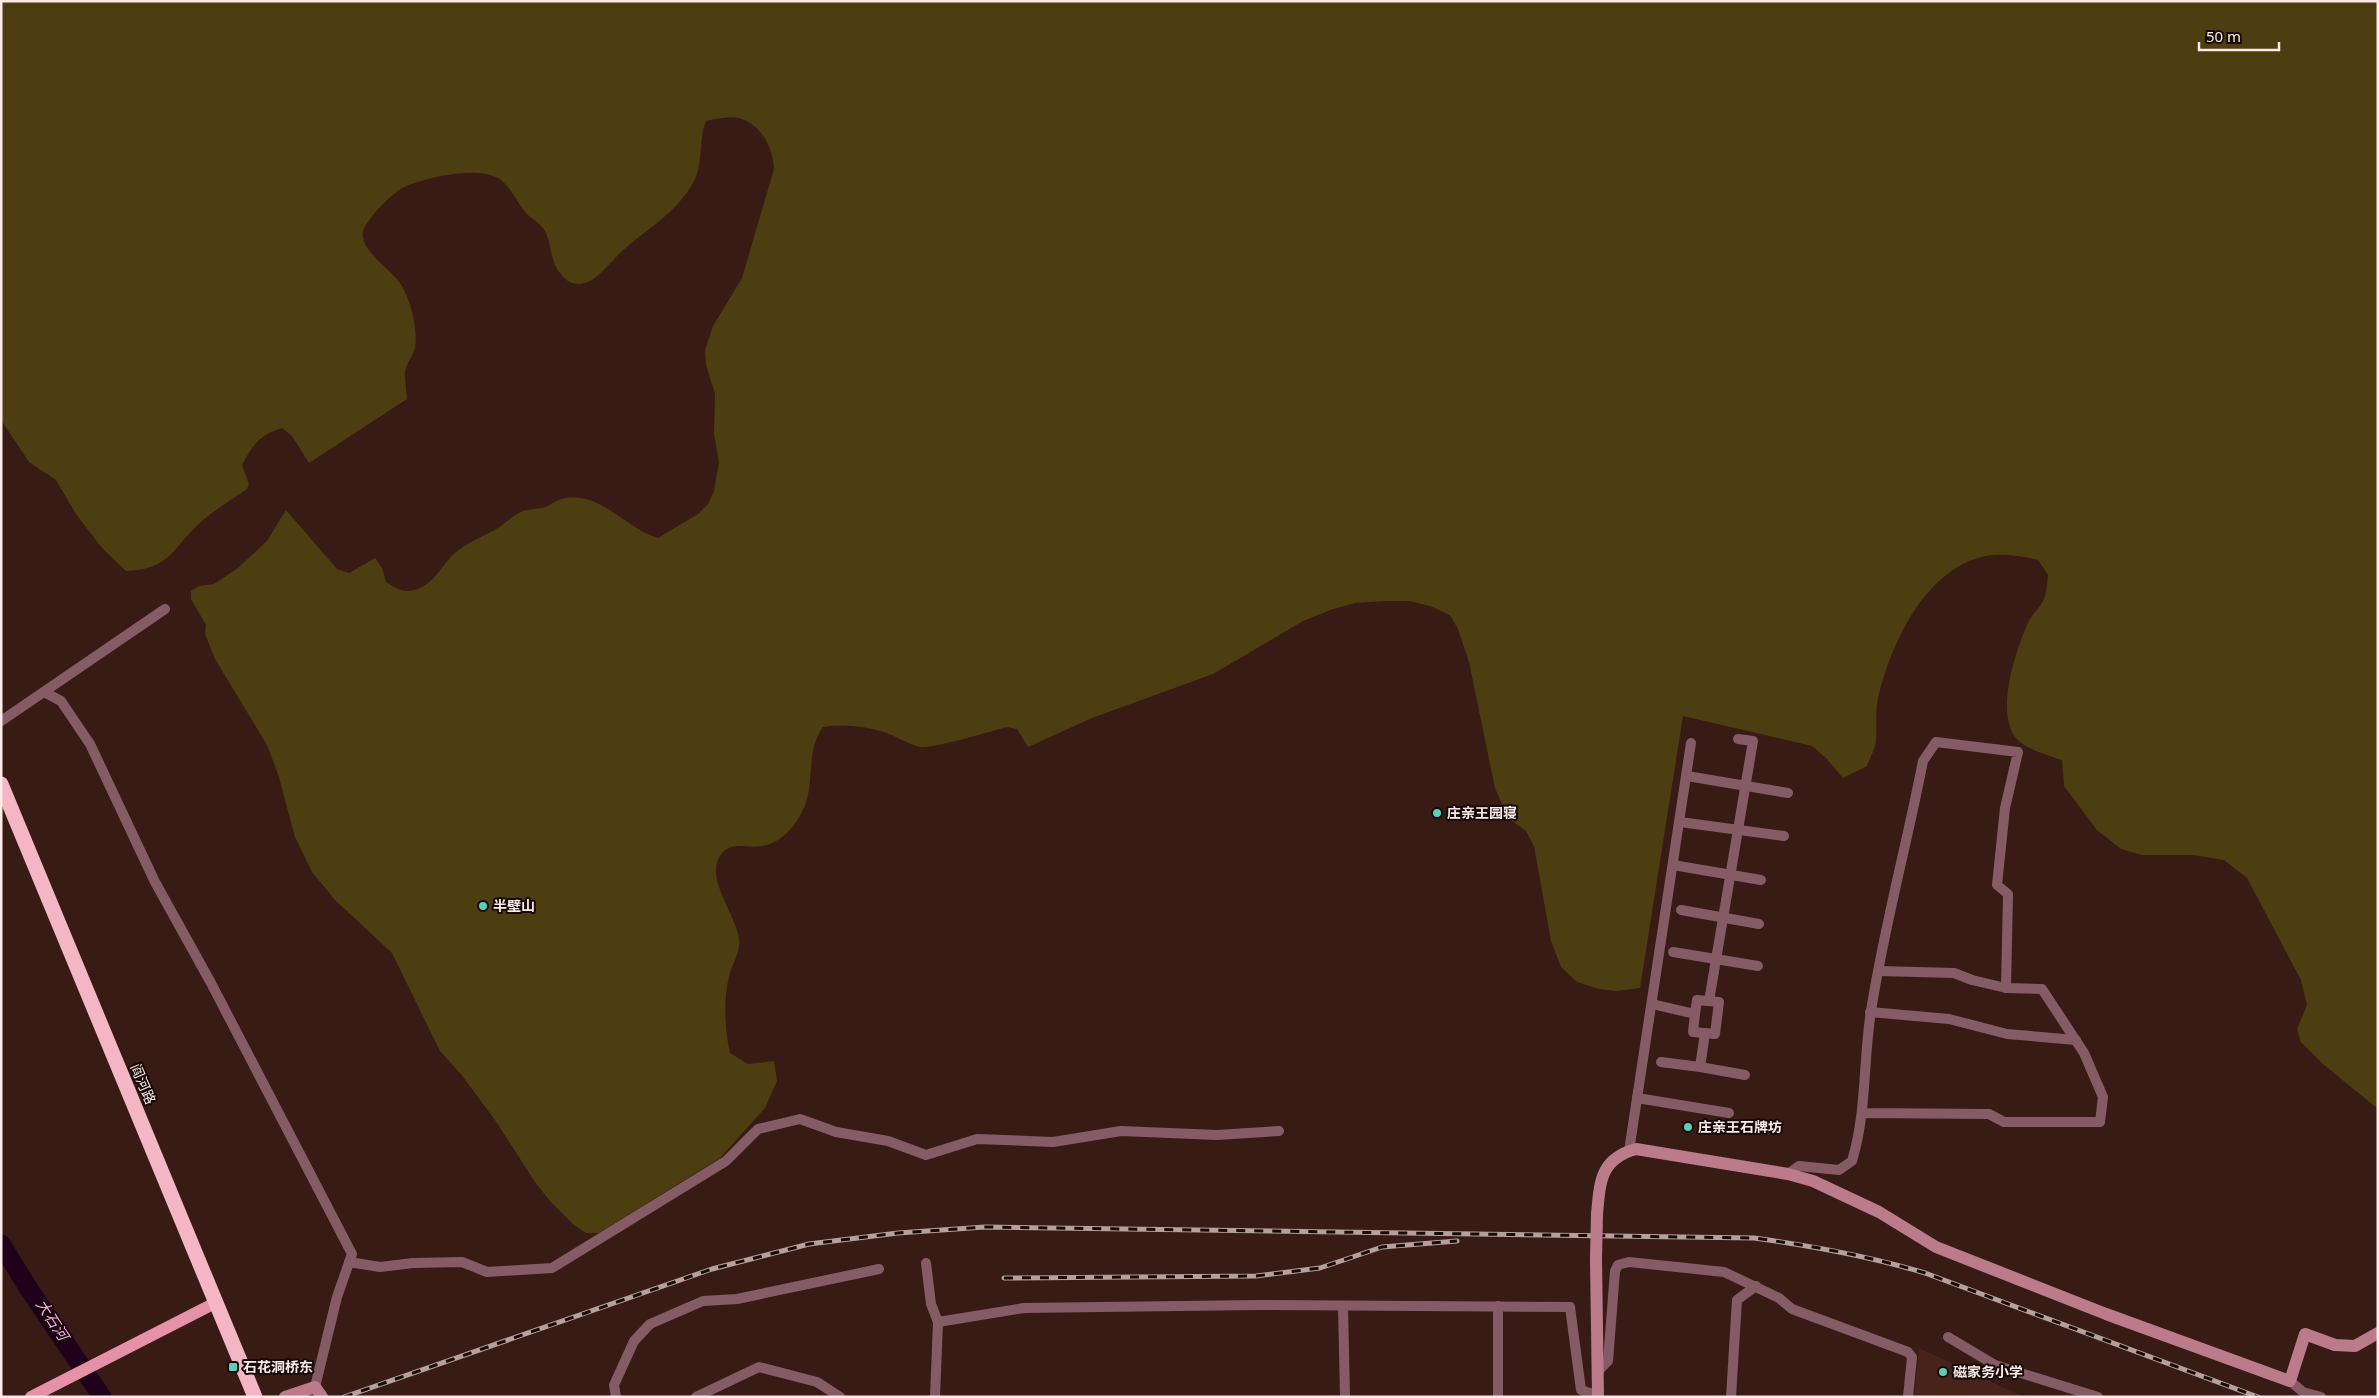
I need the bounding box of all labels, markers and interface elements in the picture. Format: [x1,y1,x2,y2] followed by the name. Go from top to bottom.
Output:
[2199,20,2279,52] scale bar
[2206,26,2241,46] text: 50 m
[1447,803,1517,822] place label: 庄亲王园寝
[1431,807,1443,819] marker: 庄亲王园寝
[493,896,535,915] place label: 半壁山
[477,900,489,912] marker: 半壁山
[127,1061,160,1107] street label: 阎河路
[1698,1117,1782,1136] place label: 庄亲王石牌坊
[1682,1121,1694,1133] marker: 庄亲王石牌坊
[32,1295,75,1346] water label: 大石河
[243,1357,313,1376] place label: 石花洞桥东
[227,1361,239,1373] marker: 石花洞桥东
[1953,1362,2023,1381] place label: 磁家务小学
[1937,1366,1949,1378] marker: 磁家务小学

